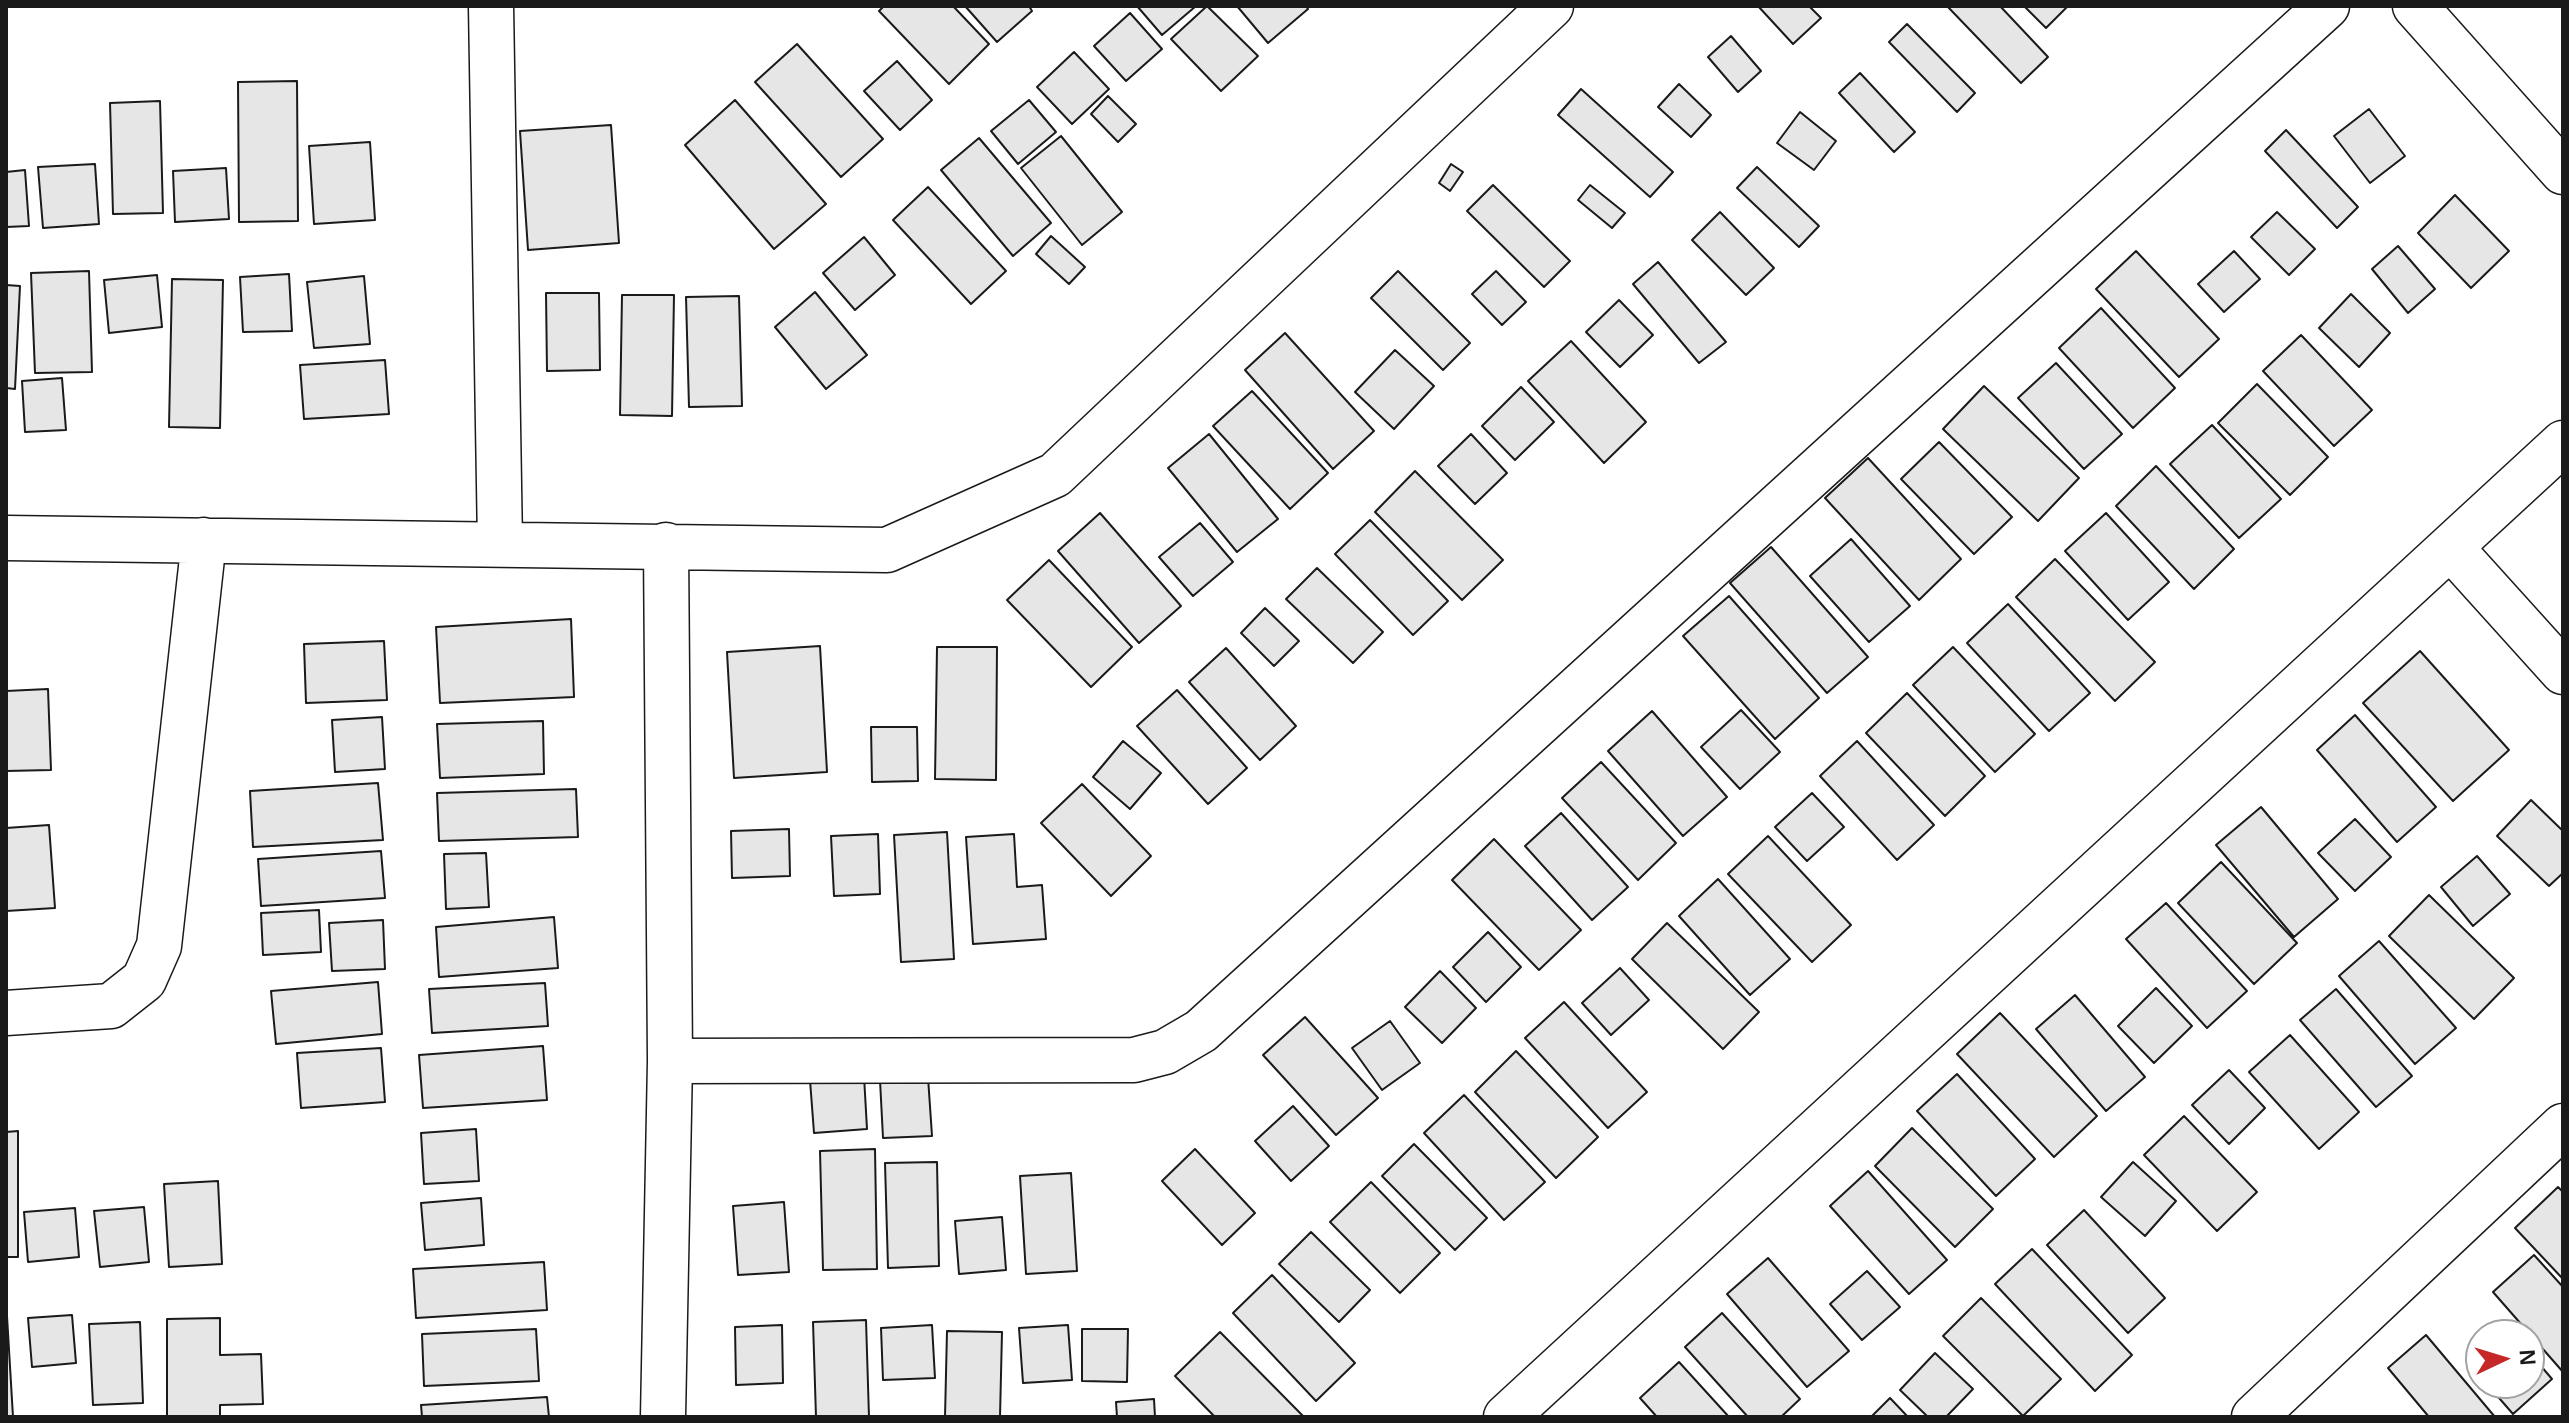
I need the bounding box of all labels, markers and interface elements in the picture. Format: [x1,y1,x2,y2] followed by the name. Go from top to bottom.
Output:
[2465,1319,2545,1399] north arrow
[2514,1349,2540,1366] text: N

